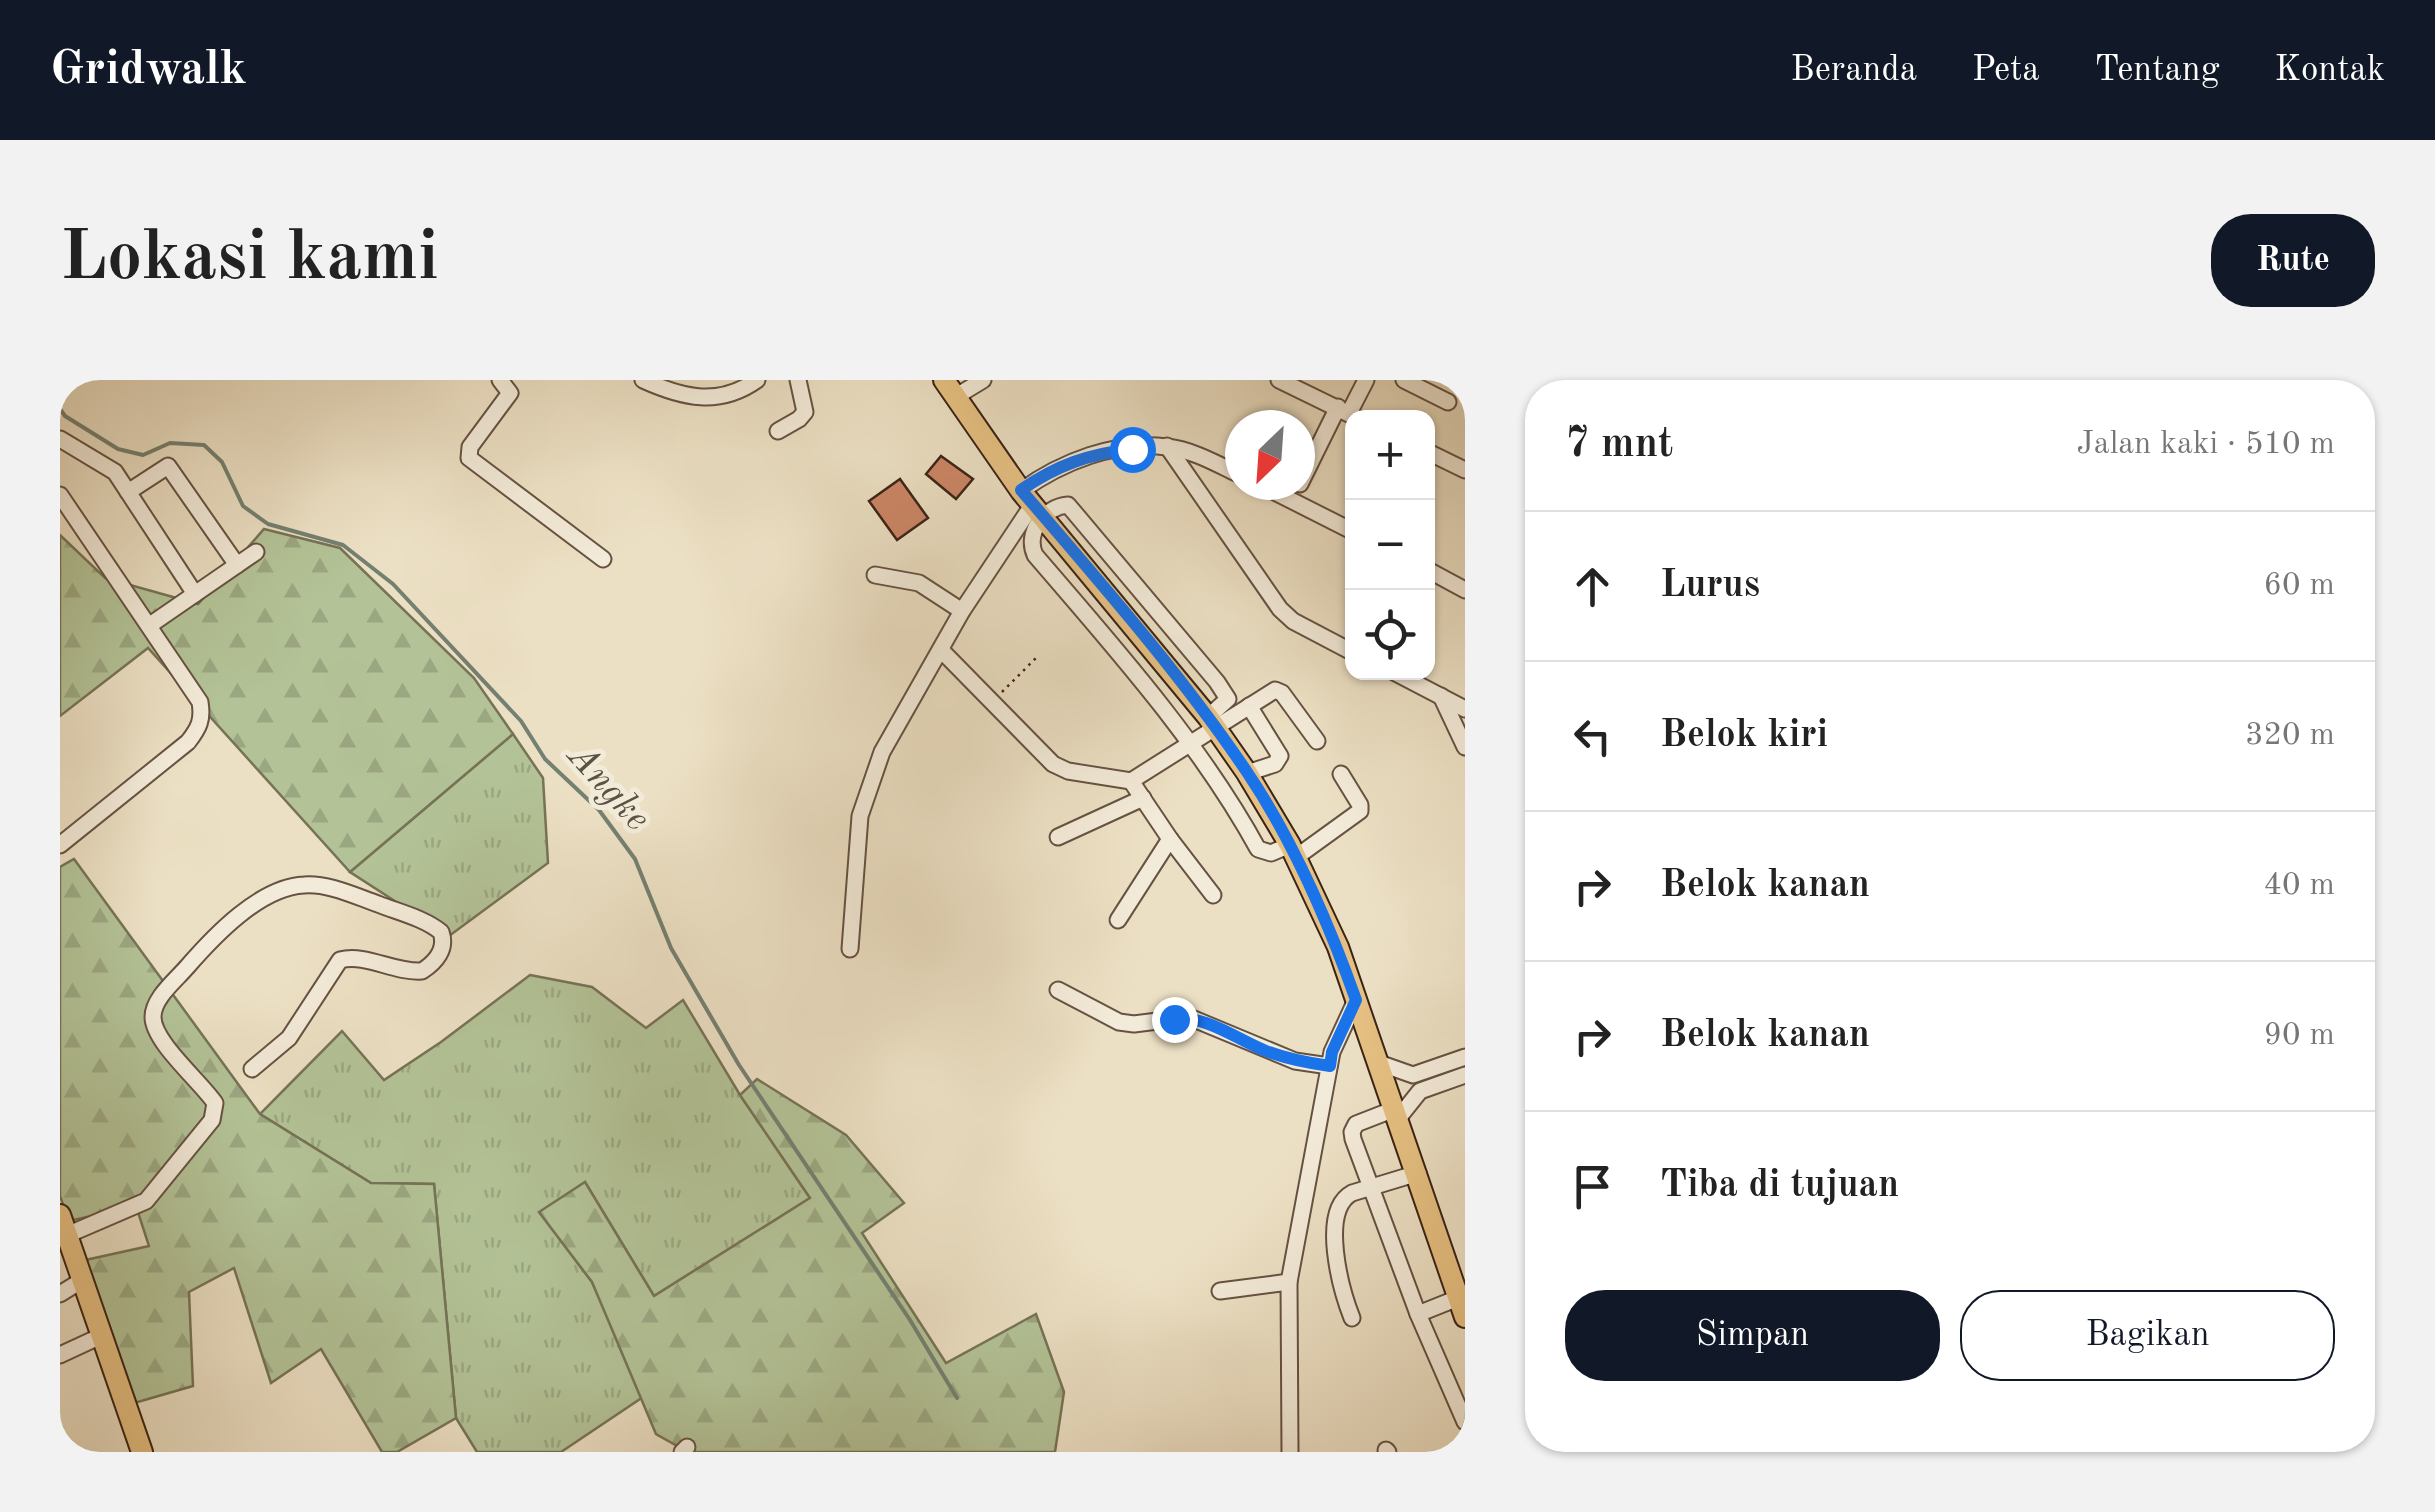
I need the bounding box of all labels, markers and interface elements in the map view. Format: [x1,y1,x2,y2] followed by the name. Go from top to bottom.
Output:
[50,46,247,94] text: Gridwalk
[1791,53,1917,88] text: Beranda
[1972,53,2040,88] text: Peta
[2095,53,2220,88] text: Tentang
[2275,53,2385,88] text: Kontak
[2211,214,2375,307] button: Rute
[60,225,439,295] text: Lokasi kami
[1225,410,1315,500] north arrow
[1345,410,1435,680] map controls
[1345,410,1435,500] button: +
[1565,424,1673,466] text: 7 mnt
[1110,427,1156,473] route start
[2077,429,2335,461] text: Jalan kaki · 510 m
[1345,500,1435,590] button: −
[1565,559,1620,614] icon: ahead
[1660,567,1760,605] text: Lurus
[2264,570,2335,602] text: 60 m
[1345,590,1435,680] button: locate
[1565,709,1620,764] icon: left
[1660,717,1828,755] text: Belok kiri
[2245,720,2335,752] text: 320 m
[558,736,656,839] water label: Angke
[1565,859,1620,914] icon: right
[1660,867,1870,905] text: Belok kanan
[2264,870,2335,902] text: 40 m
[1152,997,1198,1043] route end
[1565,1009,1620,1064] icon: right
[1660,1017,1870,1055] text: Belok kanan
[2264,1020,2335,1052] text: 90 m
[1565,1159,1620,1214] icon: arrive
[1660,1167,1899,1205] text: Tiba di tujuan
[1565,1290,1940,1381] button: Simpan
[1960,1290,2335,1381] button: Bagikan

